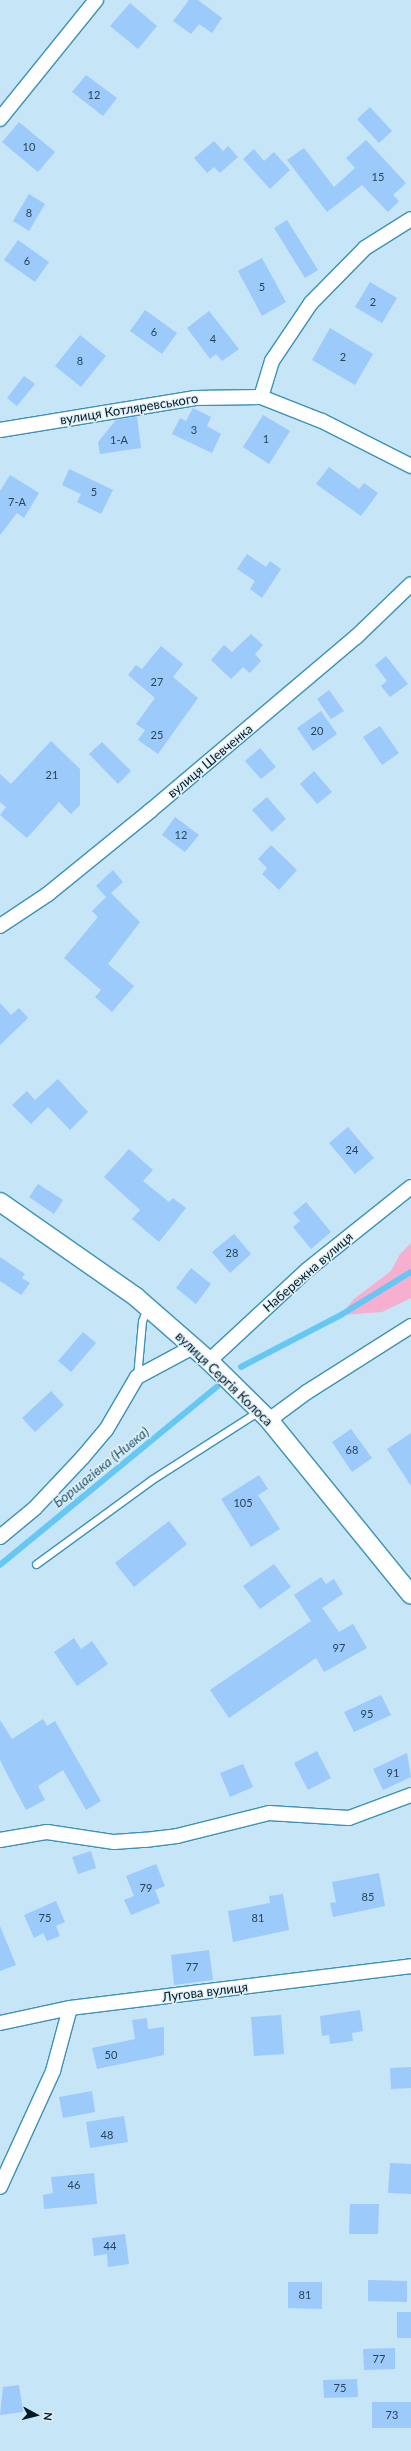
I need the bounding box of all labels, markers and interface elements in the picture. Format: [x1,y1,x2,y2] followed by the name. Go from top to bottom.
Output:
[88,88,100,102] house number: 12
[23,140,35,154] house number: 10
[372,170,384,184] house number: 15
[26,206,32,220] house number: 8
[24,254,30,268] house number: 6
[259,280,265,294] house number: 5
[370,295,376,309] house number: 2
[151,325,157,339] house number: 6
[210,332,216,346] house number: 4
[340,350,346,364] house number: 2
[77,354,83,368] house number: 8
[59,390,199,428] street label: вулиця Котляревського
[191,423,197,437] house number: 3
[263,432,269,446] house number: 1
[110,433,128,447] house number: 1-А
[91,485,97,499] house number: 5
[8,495,26,509] house number: 7-А
[151,675,163,689] house number: 27
[164,721,256,801] street label: вулиця Шевченка
[311,724,323,738] house number: 20
[151,728,163,742] house number: 25
[46,768,58,782] house number: 21
[175,828,187,842] house number: 12
[346,1143,358,1157] house number: 24
[260,1229,356,1315] street label: Набережна вулиця
[226,1246,238,1260] house number: 28
[172,1329,276,1429] street label: вулиця Сергія Колоса
[50,1423,152,1511] water label: Борщагівка (Нивка)
[346,1443,358,1457] house number: 68
[233,1496,253,1510] house number: 105
[333,1641,345,1655] house number: 97
[361,1707,373,1721] house number: 95
[387,1766,399,1780] house number: 91
[140,1881,152,1895] house number: 79
[362,1890,374,1904] house number: 85
[39,1911,51,1925] house number: 75
[252,1911,264,1925] house number: 81
[186,1960,198,1974] house number: 77
[161,1979,249,2005] street label: Лугова вулиця
[105,2048,117,2062] house number: 50
[101,2128,113,2142] house number: 48
[68,2178,80,2192] house number: 46
[104,2239,116,2253] house number: 44
[299,2288,311,2302] house number: 81
[373,2352,385,2366] house number: 77
[334,2381,346,2395] house number: 75
[16,2395,56,2435] north arrow
[386,2408,398,2422] house number: 73
[41,2412,55,2422] text: N

